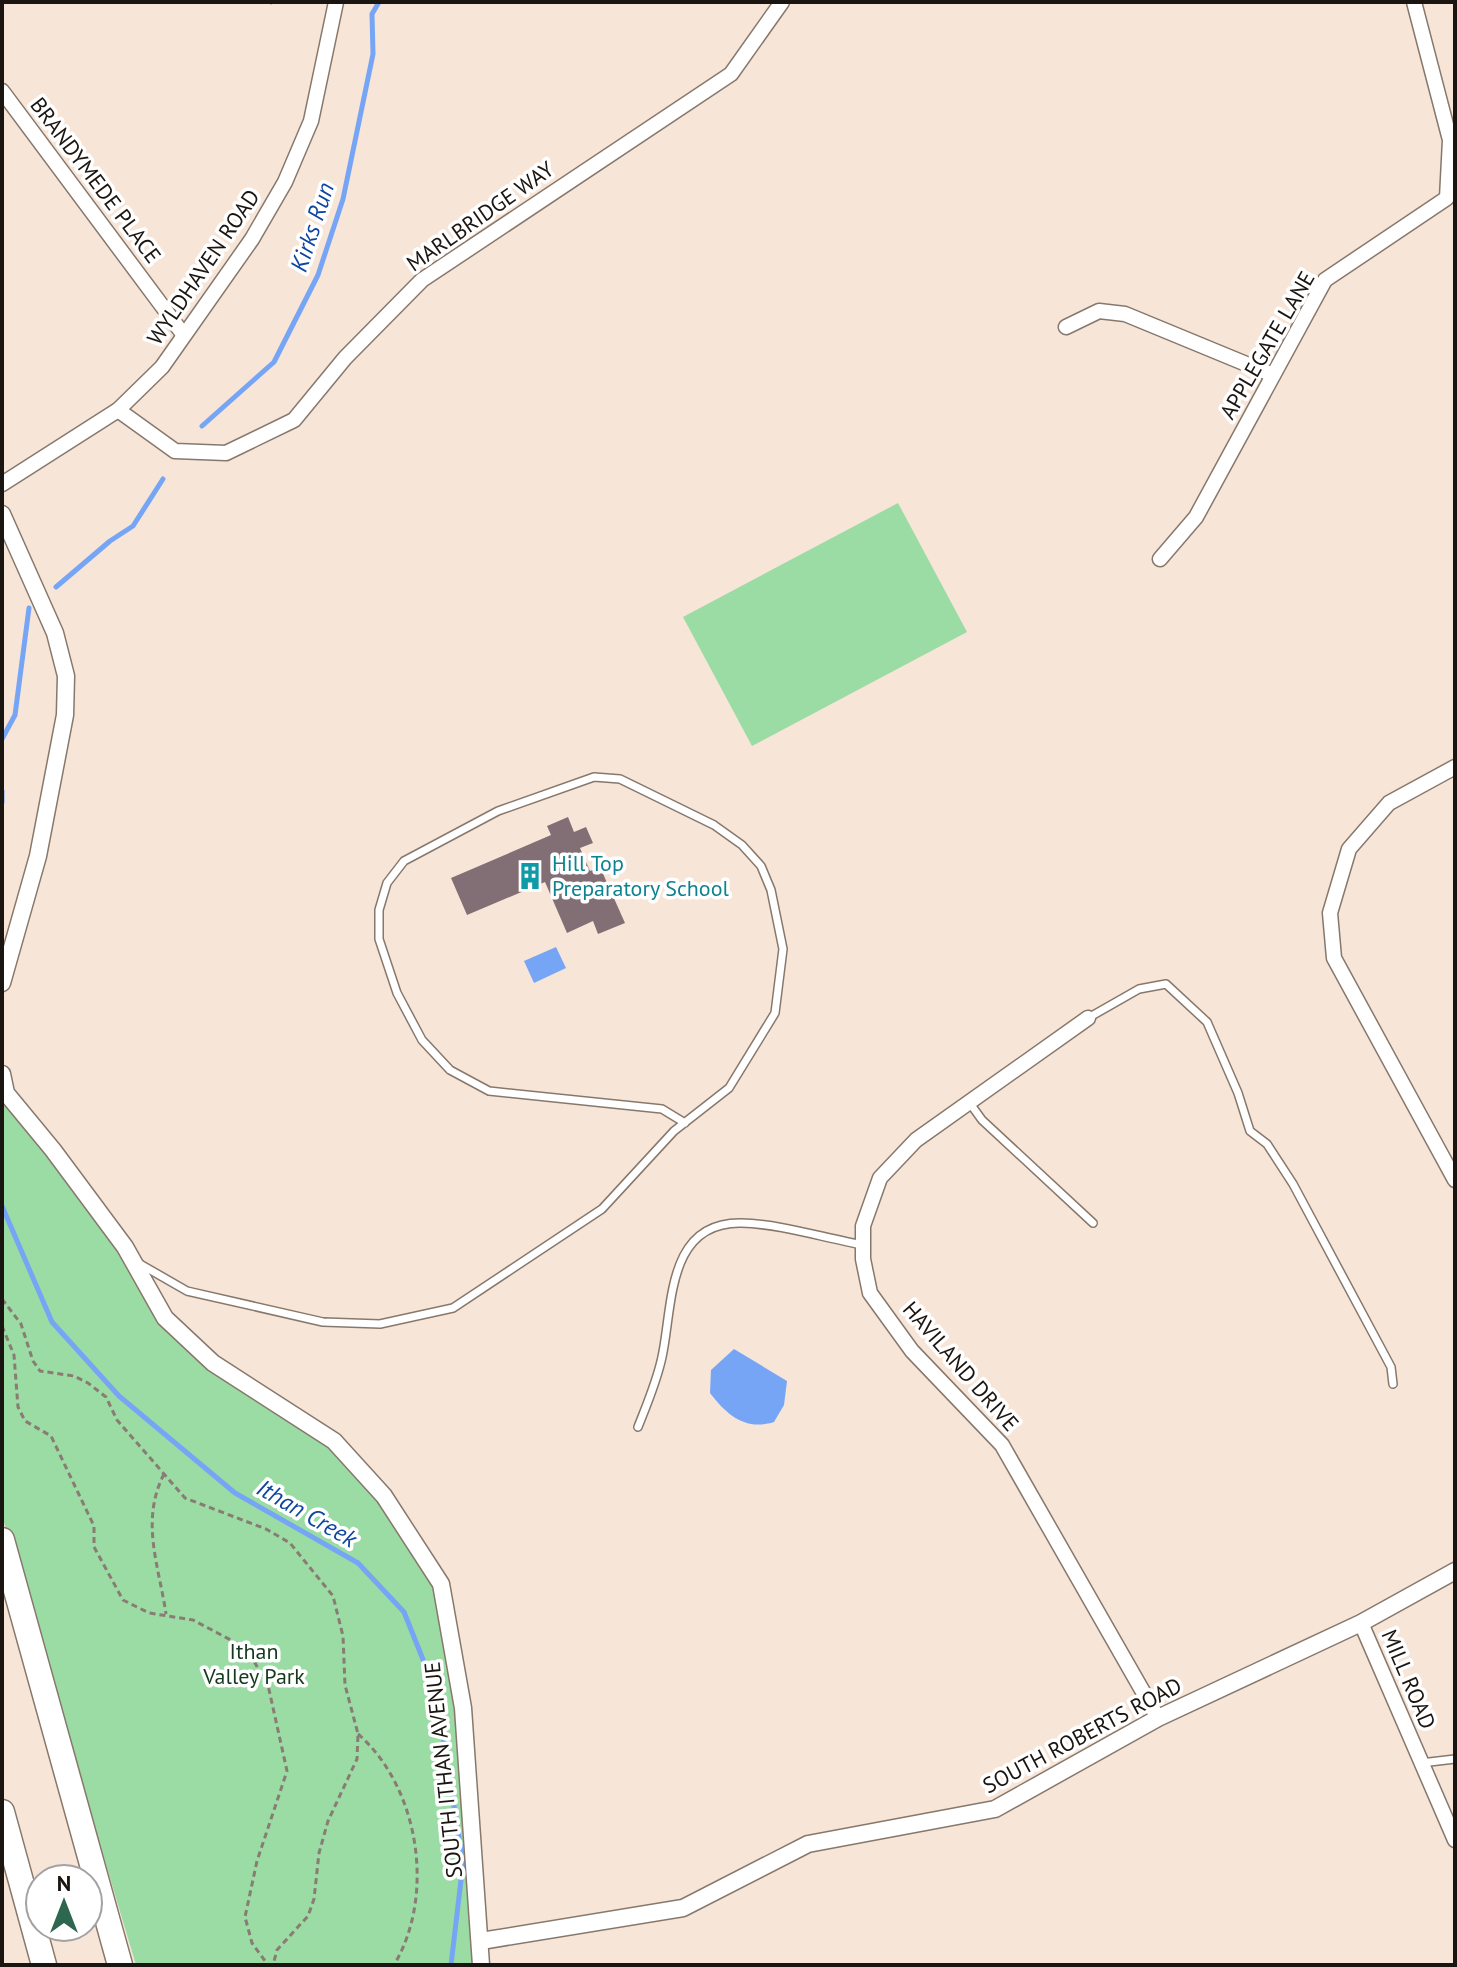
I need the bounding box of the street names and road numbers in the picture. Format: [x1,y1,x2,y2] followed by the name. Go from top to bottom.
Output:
[24,91,168,269] street label: BRANDYMEDE PLACE
[401,154,560,277] street label: MARLBRIDGE WAY
[141,184,265,350] street label: WYLDHAVEN ROAD
[1213,266,1321,424] street label: APPLEGATE LANE
[897,1295,1025,1437] street label: HAVILAND DRIVE
[1376,1625,1442,1733] street label: MILL ROAD
[418,1660,468,1880] street label: SOUTH ITHAN AVENUE
[978,1671,1186,1799] street label: SOUTH ROBERTS ROAD

